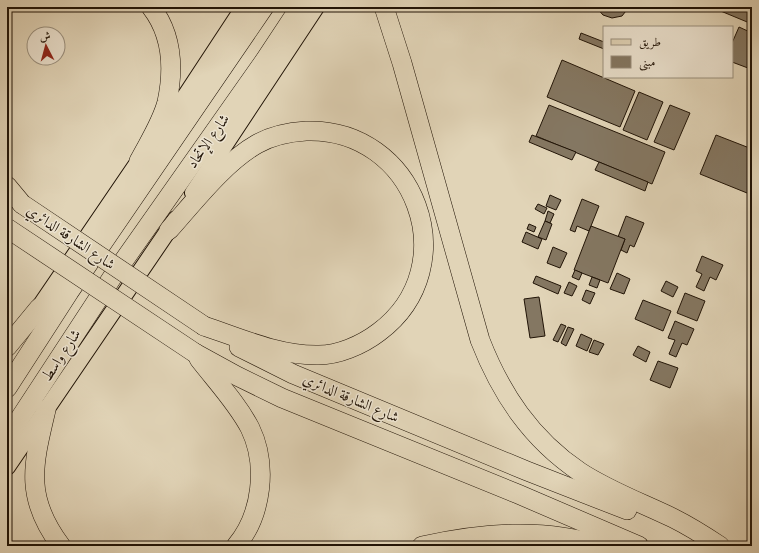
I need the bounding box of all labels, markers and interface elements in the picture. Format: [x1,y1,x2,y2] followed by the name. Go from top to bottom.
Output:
[26,26,66,66] north arrow
[603,26,733,78] legend
[39,28,51,45] text: ش
[639,33,661,50] text: طريق
[639,53,655,71] text: مبنى
[181,109,236,174] street label: شارع الإتحاد
[21,199,120,277] street label: شارع الشارقة الدائري
[36,325,88,387] street label: شارع واسط
[299,368,403,430] street label: شارع الشارقة الدائري

